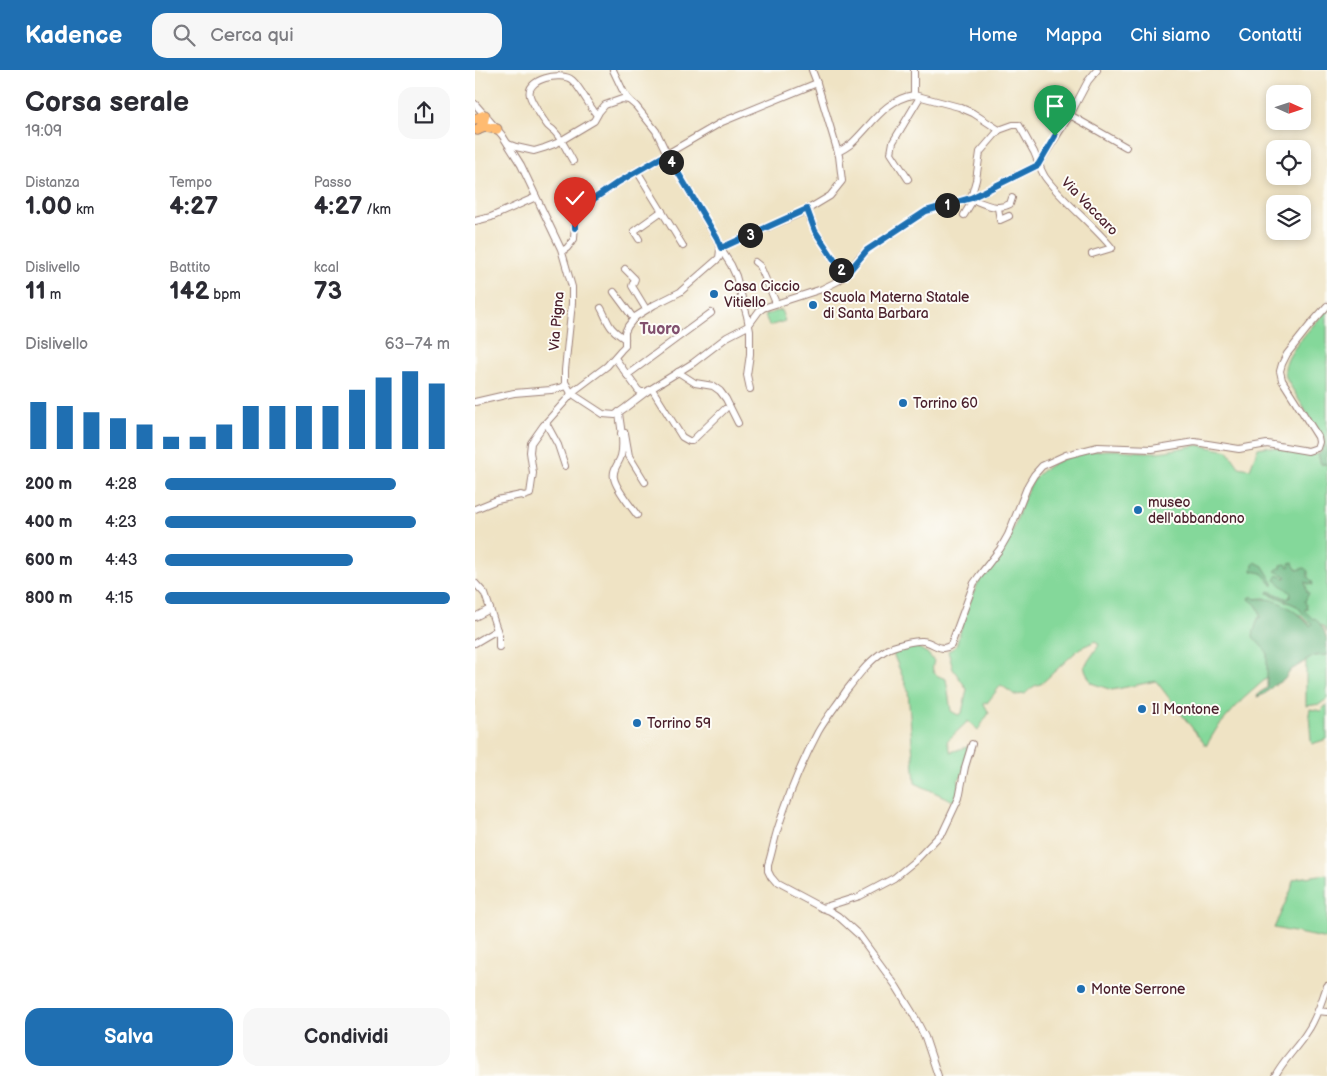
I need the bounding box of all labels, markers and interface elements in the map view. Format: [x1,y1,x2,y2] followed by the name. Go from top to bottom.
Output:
[152,13,502,58] search box
[25,21,122,50] text: Kadence
[170,21,198,49] icon: search
[210,24,294,47] text: Cerca qui
[968,25,1017,46] text: Home
[1045,25,1102,46] text: Mappa
[1130,25,1210,46] text: Chi siamo
[1238,25,1302,46] text: Contatti
[1034,85,1076,136] pin
[1266,85,1311,130] north arrow
[1266,85,1311,240] map controls
[25,86,189,119] text: Corsa serale
[398,87,450,139] button: share
[1041,92,1069,120] icon: arrive
[25,122,62,141] text: 19:09
[1266,140,1311,185] button: locate
[659,150,683,174] pin: 4
[667,154,676,171] text: 4
[25,174,80,191] text: Distanza
[169,174,212,191] text: Tempo
[314,174,352,191] text: Passo
[1058,174,1122,239] street label: Via Vaccaro
[554,177,596,228] pin
[561,184,589,212] icon: check
[25,191,72,222] text: 1.00
[169,191,218,222] text: 4:27
[314,191,363,222] text: 4:27
[935,192,959,218] pin: 1
[1266,195,1311,240] button: layers
[945,197,950,214] text: 1
[72,201,94,218] text: km
[363,201,391,218] text: /km
[737,222,763,248] pin: 3
[746,227,755,244] text: 3
[829,258,853,282] pin: 2
[25,259,80,276] text: Dislivello
[169,259,211,276] text: Battito
[314,259,339,276] text: kcal
[837,262,846,279] text: 2
[25,276,46,307] text: 11
[169,276,210,307] text: 142
[314,276,342,307] text: 73
[724,278,800,311] place label: Casa Ciccio Vitiello
[46,286,61,303] text: m
[210,286,241,303] text: bpm
[708,288,720,300] marker: Casa Ciccio Vitiello
[823,289,969,322] place label: Scuola Materna Statale di Santa Barbara
[545,291,568,351] street label: Via Pigna
[807,299,819,311] marker: Scuola Materna Statale di Santa Barbara
[640,320,680,339] district label: Tuoro
[25,335,88,354] text: Dislivello
[385,335,450,354] text: 63–74 m
[913,395,978,412] place label: Torrino 60
[897,397,909,409] marker: Torrino 60
[25,475,72,494] text: 200 m
[105,475,137,494] text: 4:28
[1148,494,1245,527] place label: museo dell'abbandono
[1132,504,1144,516] marker: museo dell'abbandono
[25,513,72,532] text: 400 m
[105,513,137,532] text: 4:23
[25,551,73,570] text: 600 m
[105,551,138,570] text: 4:43
[25,589,73,608] text: 800 m
[105,589,133,608] text: 4:15
[1152,701,1219,718] place label: Il Montone
[1136,703,1148,715] marker: Il Montone
[647,715,711,732] place label: Torrino 59
[631,717,643,729] marker: Torrino 59
[1091,981,1185,998] place label: Monte Serrone
[1075,983,1087,995] marker: Monte Serrone
[25,1008,233,1066] button: Salva
[243,1008,450,1066] button: Condividi

